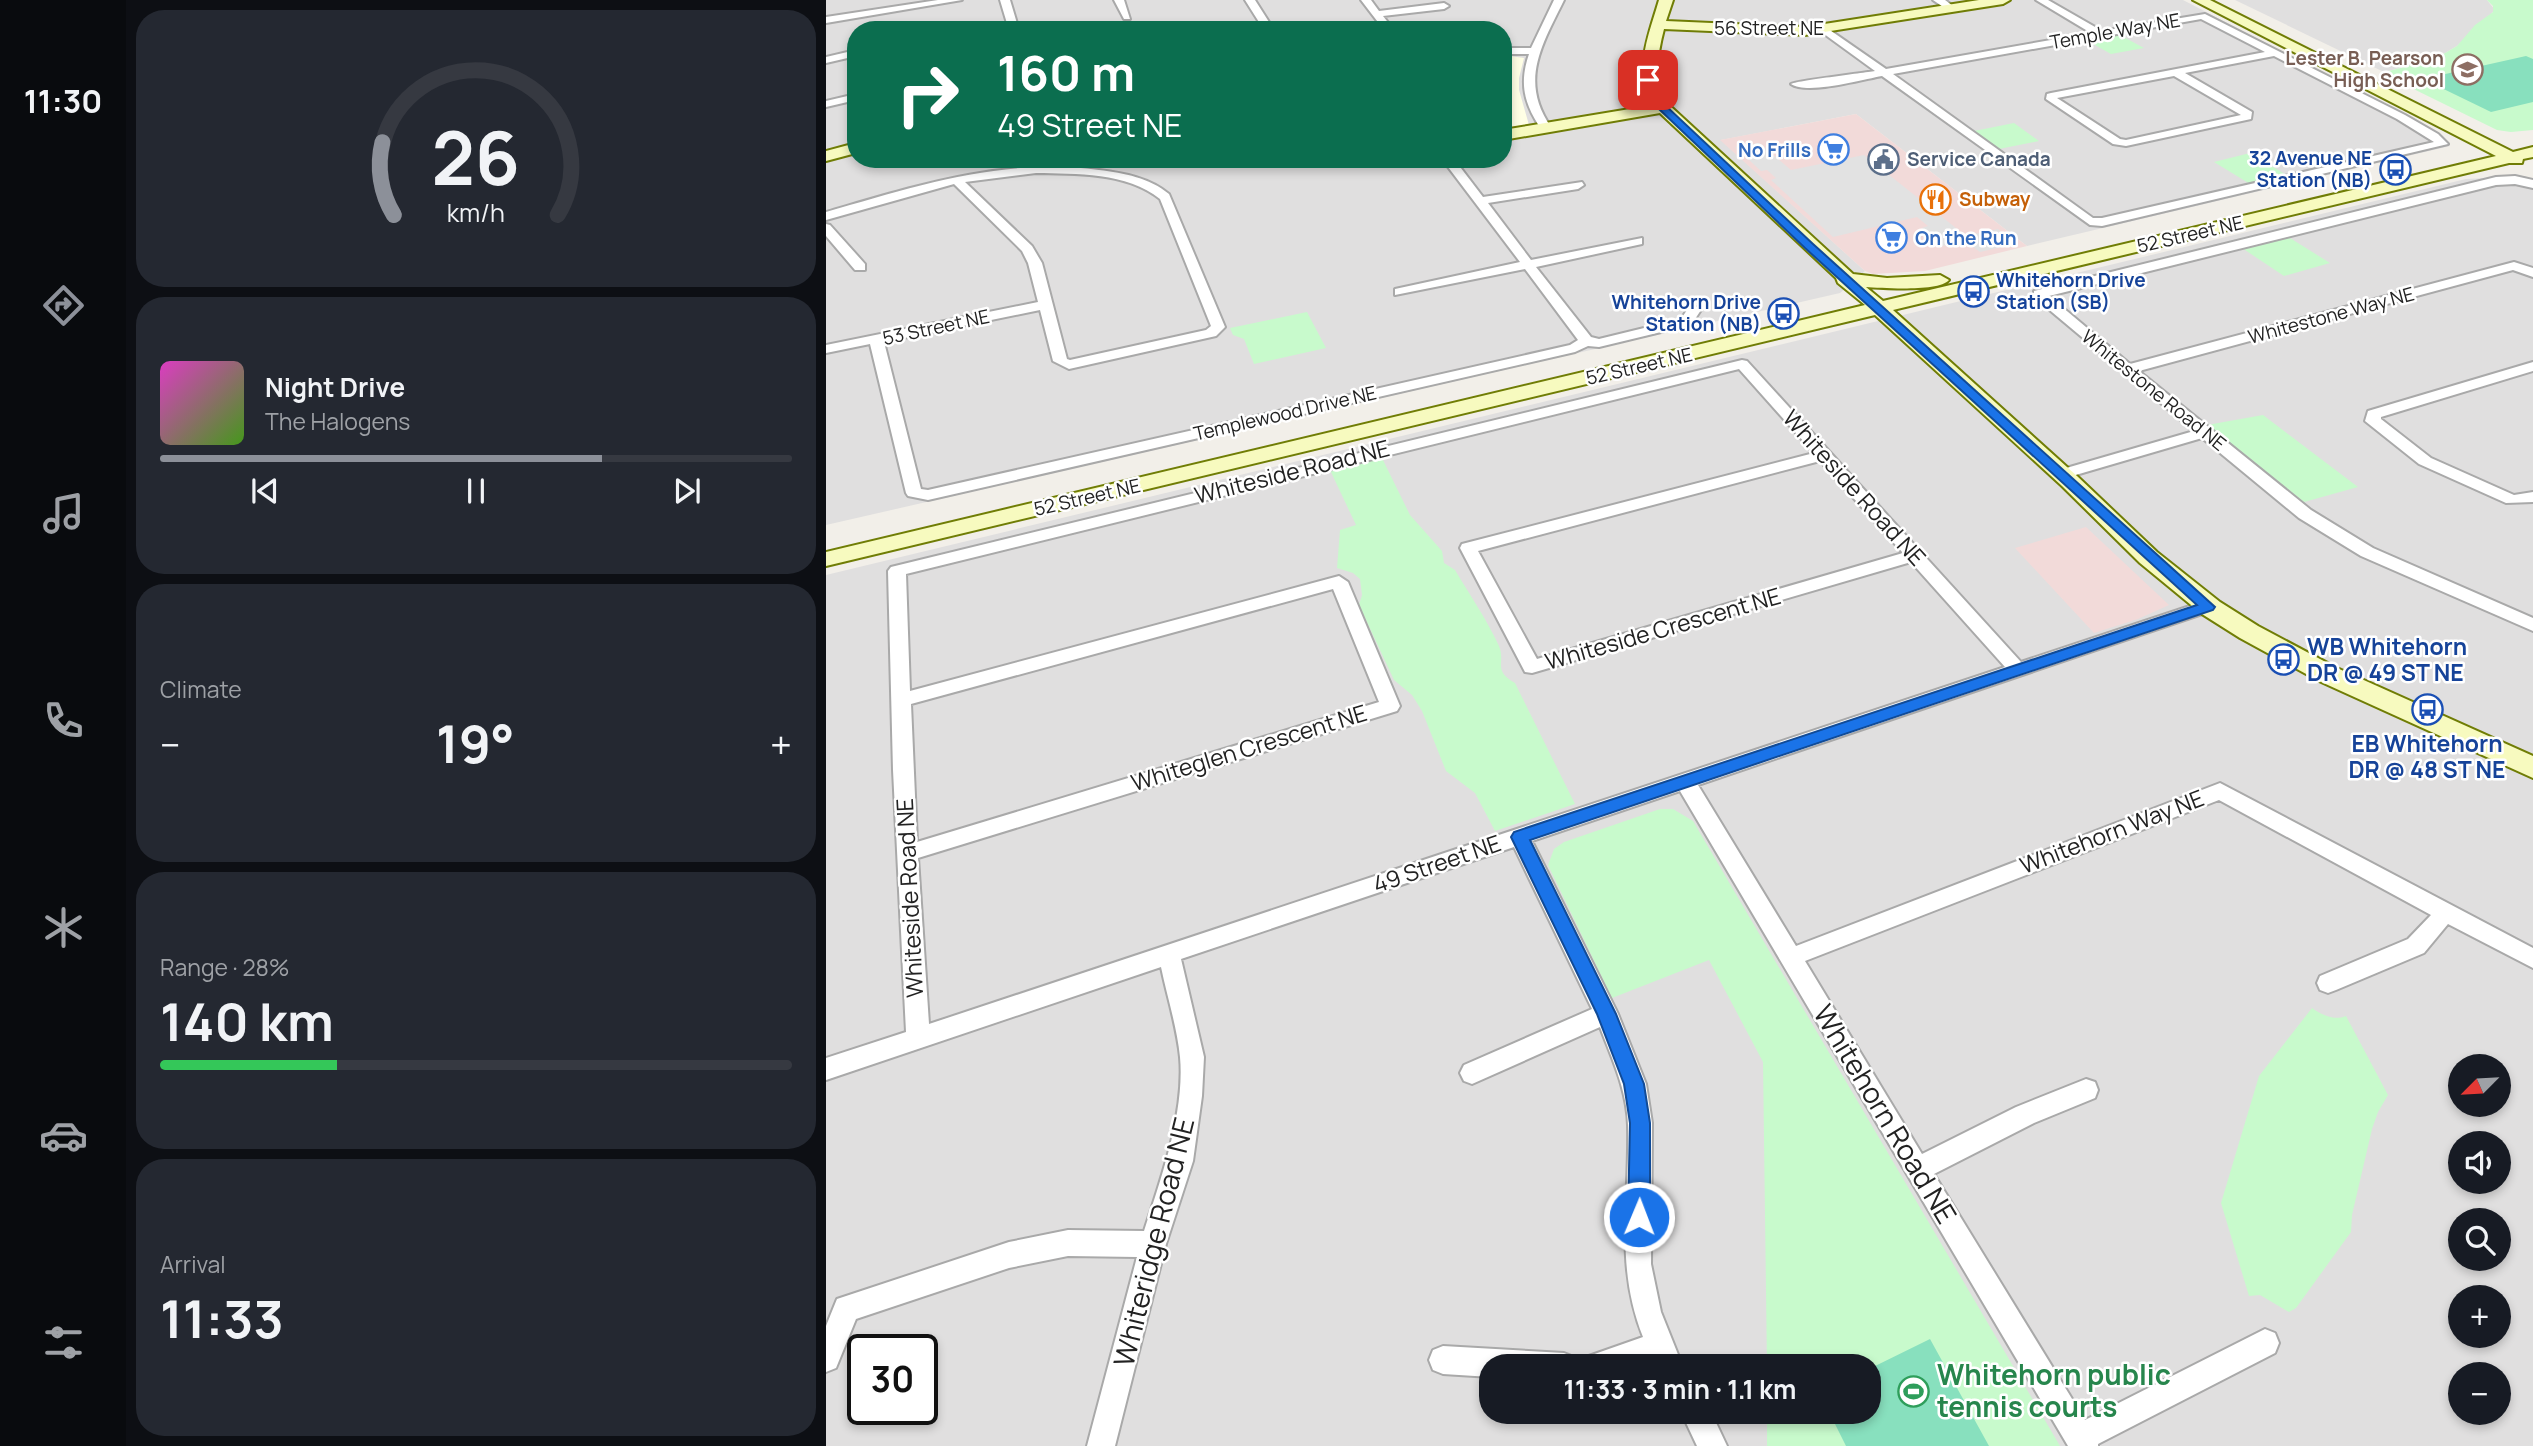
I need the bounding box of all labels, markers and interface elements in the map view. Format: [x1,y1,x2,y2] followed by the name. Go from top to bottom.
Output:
[2048,7,2182,55] street label: Temple Way NE
[1714,15,1824,41] street label: 56 Street NE
[997,39,1135,106] text: 160 m
[2285,45,2444,93] place label: Lester B. Pearson High School
[882,49,973,140] icon: right
[1618,50,1678,110] pin
[2450,52,2484,86] school or university icon: Lester B. Pearson High School
[1629,61,1667,99] icon: arrive
[24,79,102,123] text: 11:30
[997,103,1182,147] text: 49 Street NE
[432,107,520,207] text: 26
[1817,133,1851,167] supermarket icon: No Frills
[1738,137,1811,163] place label: No Frills
[1867,142,1901,176] public building icon: Service Canada
[2249,145,2372,193] place label: 32 Avenue NE Station (NB)
[1907,146,2051,172] place label: Service Canada
[2378,152,2412,186] bus stop icon: 32 Avenue NE Station (NB)
[1919,182,1953,216] restaurant icon: Subway
[1959,186,2031,212] place label: Subway
[447,194,505,229] text: km/h
[2134,209,2246,259] street label: 52 Street NE
[1875,221,1909,255] supermarket icon: On the Run
[1915,225,2017,251] place label: On the Run
[1996,267,2146,315] place label: Whitehorn Drive Station (SB)
[1956,274,1990,308] bus stop icon: Whitehorn Drive Station (SB)
[2245,280,2417,350] street label: Whitestone Way NE
[39,281,88,330] icon: directions
[1611,289,1761,337] place label: Whitehorn Drive Station (NB)
[1767,296,1801,330] bus stop icon: Whitehorn Drive Station (NB)
[880,303,992,351] street label: 53 Street NE
[2076,324,2232,456] street label: Whitestone Road NE
[1583,341,1695,391] street label: 52 Street NE
[265,369,405,405] text: Night Drive
[1191,379,1379,447] street label: Templewood Drive NE
[1776,402,1933,572] street label: Whiteside Road NE
[265,405,410,437] text: The Halogens
[1191,431,1393,511] street label: Whiteside Road NE
[246,472,284,510] icon: previous
[457,472,495,510] icon: pause
[668,472,706,510] icon: next
[1031,472,1143,522] street label: 52 Street NE
[39,489,88,538] icon: music
[1541,579,1784,677] street label: Whiteside Crescent NE
[2307,630,2467,688] place label: WB Whitehorn DR @ 49 ST NE
[2267,643,2301,677] bus stop icon: WB Whitehorn DR @ 49 ST NE
[160,673,242,705] text: Climate
[2410,693,2444,727] bus stop icon: EB Whitehorn DR @ 48 ST NE
[39,696,88,745] icon: phone
[1127,696,1371,798] street label: Whiteglen Crescent NE
[436,708,515,779] text: 19°
[160,718,181,770] text: −
[770,718,792,770] text: +
[2348,727,2506,785] place label: EB Whitehorn DR @ 48 ST NE
[2015,781,2208,881] street label: Whitehorn Way NE
[888,797,930,999] street label: Whiteside Road NE
[1368,826,1505,900] street label: 49 Street NE
[39,903,88,952] icon: climate
[160,951,290,983] text: Range · 28%
[160,986,334,1057] text: 140 km
[1805,997,1966,1230] street label: Whitehorn Road NE
[2448,1054,2511,1116] north arrow
[2448,1054,2511,1425] map controls
[39,1111,88,1160] icon: car
[1104,1113,1202,1370] street label: Whiteridge Road NE
[2448,1131,2511,1194] button: sound
[1602,1180,1676,1254] position arrow
[2448,1208,2511,1271] button: search
[160,1248,226,1280] text: Arrival
[160,1283,284,1354] text: 11:33
[2448,1285,2511,1348] button: +
[39,1318,88,1367] icon: filters
[847,1334,938,1425] speed limit sign: 30
[1937,1355,2171,1425] place label: Whitehorn public tennis courts
[2448,1362,2511,1425] button: −
[1564,1371,1796,1407] text: 11:33 · 3 min · 1.1 km
[1897,1374,1931,1408] sports icon: Whitehorn public tennis courts

